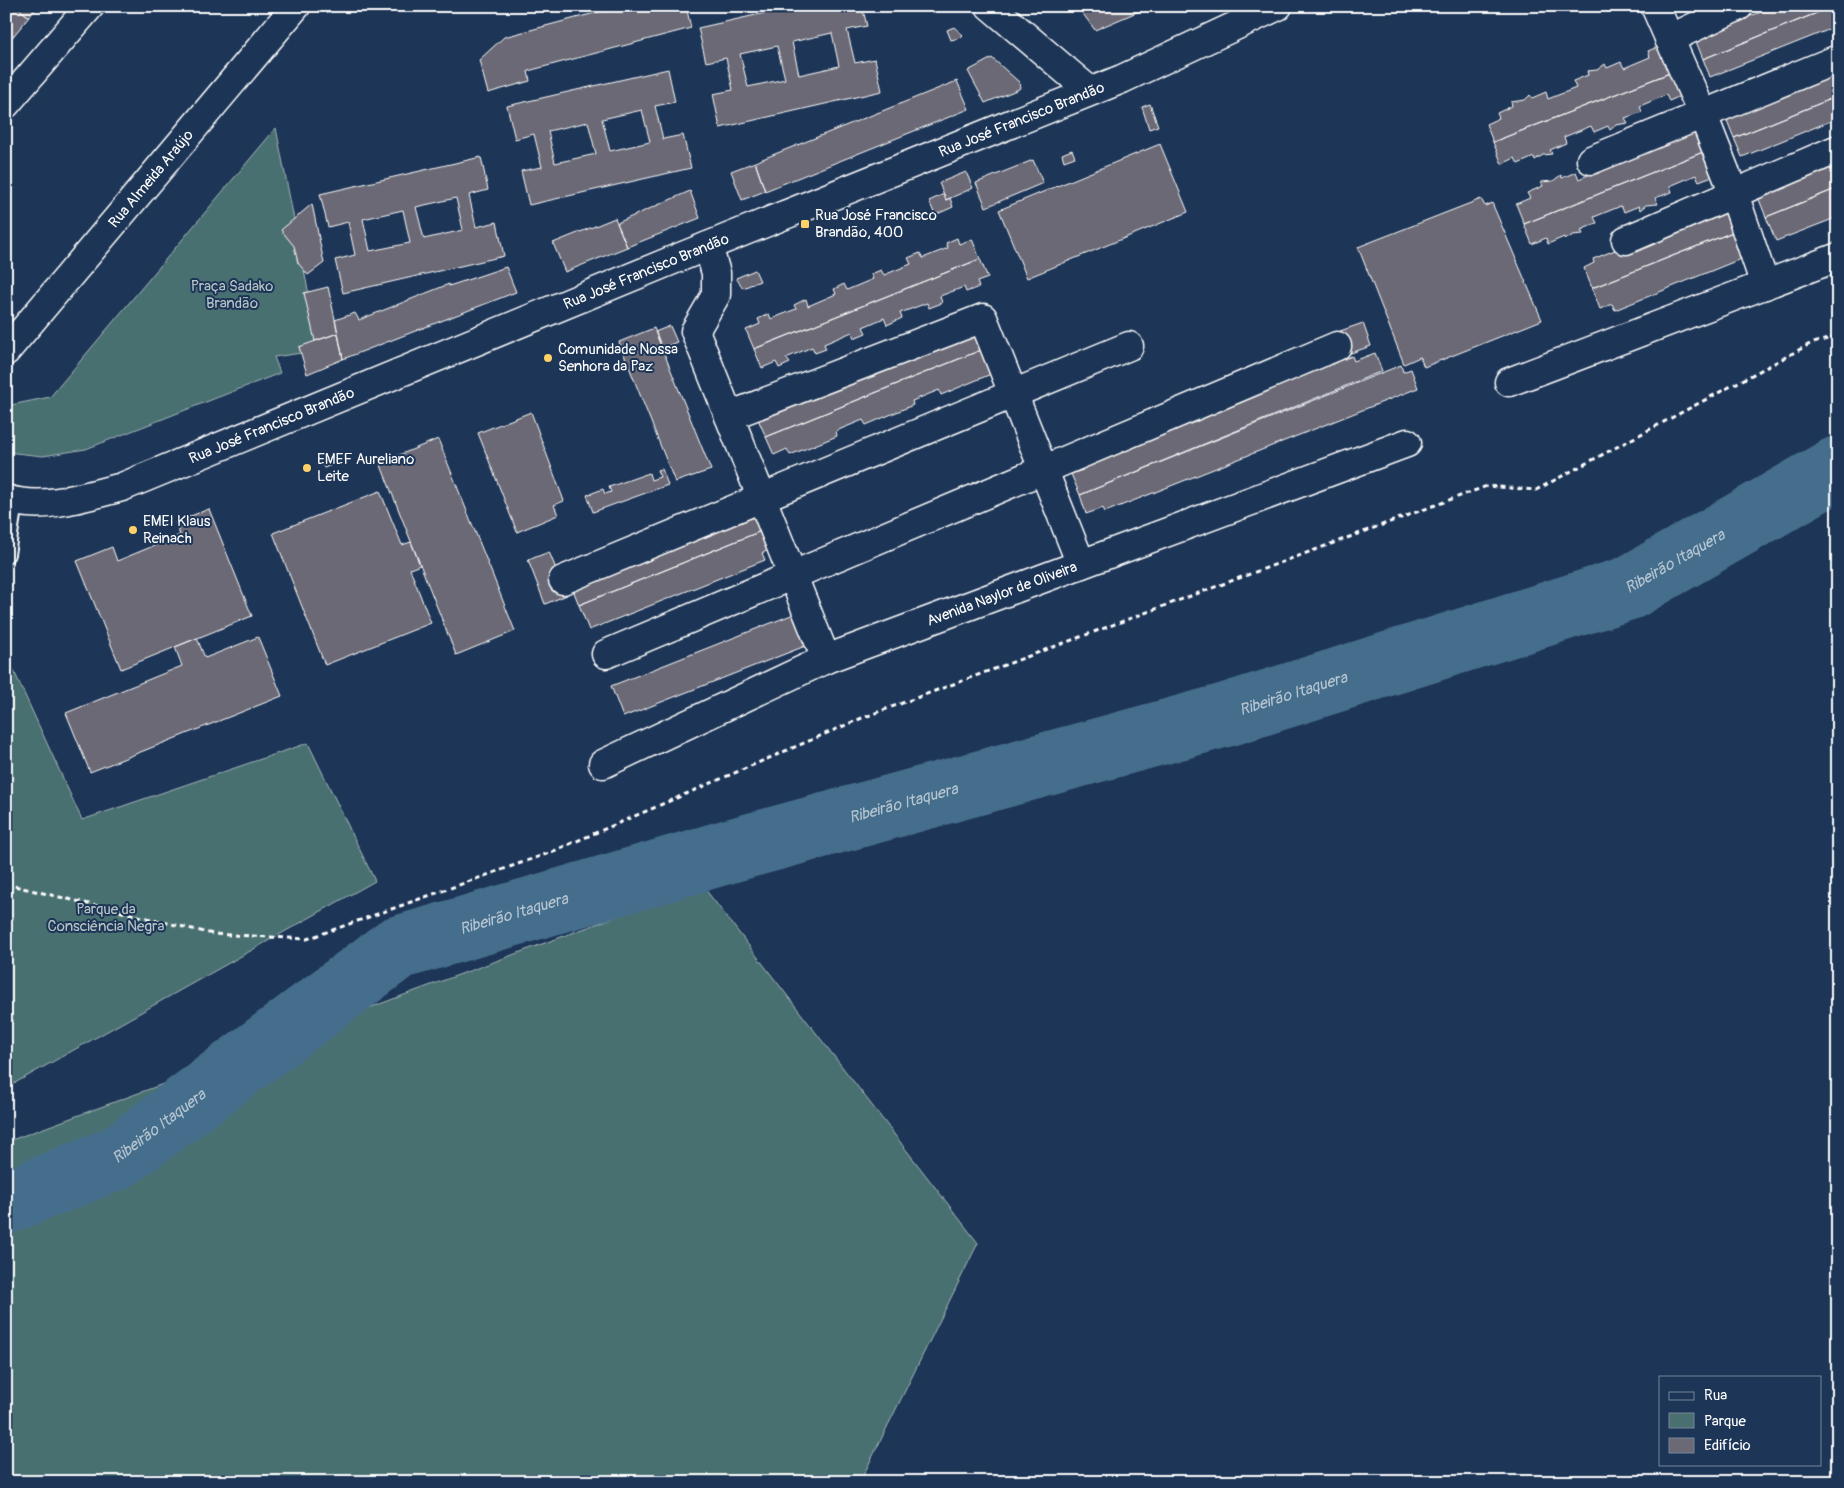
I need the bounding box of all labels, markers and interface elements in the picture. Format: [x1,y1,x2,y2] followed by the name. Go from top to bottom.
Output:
[936,78,1107,161] street label: Rua José Francisco Brandão
[104,126,197,232] street label: Rua Almeida Araújo
[815,206,937,242] place label: Rua José Francisco Brandão, 400
[799,218,811,230] marker: Rua José Francisco Brandão, 400
[561,229,732,314] street label: Rua José Francisco Brandão
[191,277,273,313] park label: Praça Sadako Brandão
[558,340,678,376] place label: Comunidade Nossa Senhora da Paz
[542,352,554,364] marker: Comunidade Nossa Senhora da Paz
[186,383,357,468] street label: Rua José Francisco Brandão
[317,450,414,486] place label: EMEF Aureliano Leite
[301,462,313,474] marker: EMEF Aureliano Leite
[143,512,211,548] place label: EMEI Klaus Reinach
[127,524,139,536] marker: EMEI Klaus Reinach
[1621,524,1730,598] water label: Ribeirão Itaquera
[924,557,1080,630] street label: Avenida Naylor de Oliveira
[1237,667,1351,720] water label: Ribeirão Itaquera
[847,779,961,828] water label: Ribeirão Itaquera
[457,888,572,939] water label: Ribeirão Itaquera
[48,900,164,936] park label: Parque da Consciência Negra
[108,1084,211,1168] water label: Ribeirão Itaquera
[1659,1376,1822,1466] legend
[1704,1386,1727,1405] text: Rua
[1704,1412,1747,1431] text: Parque
[1704,1436,1750,1455] text: Edifício

